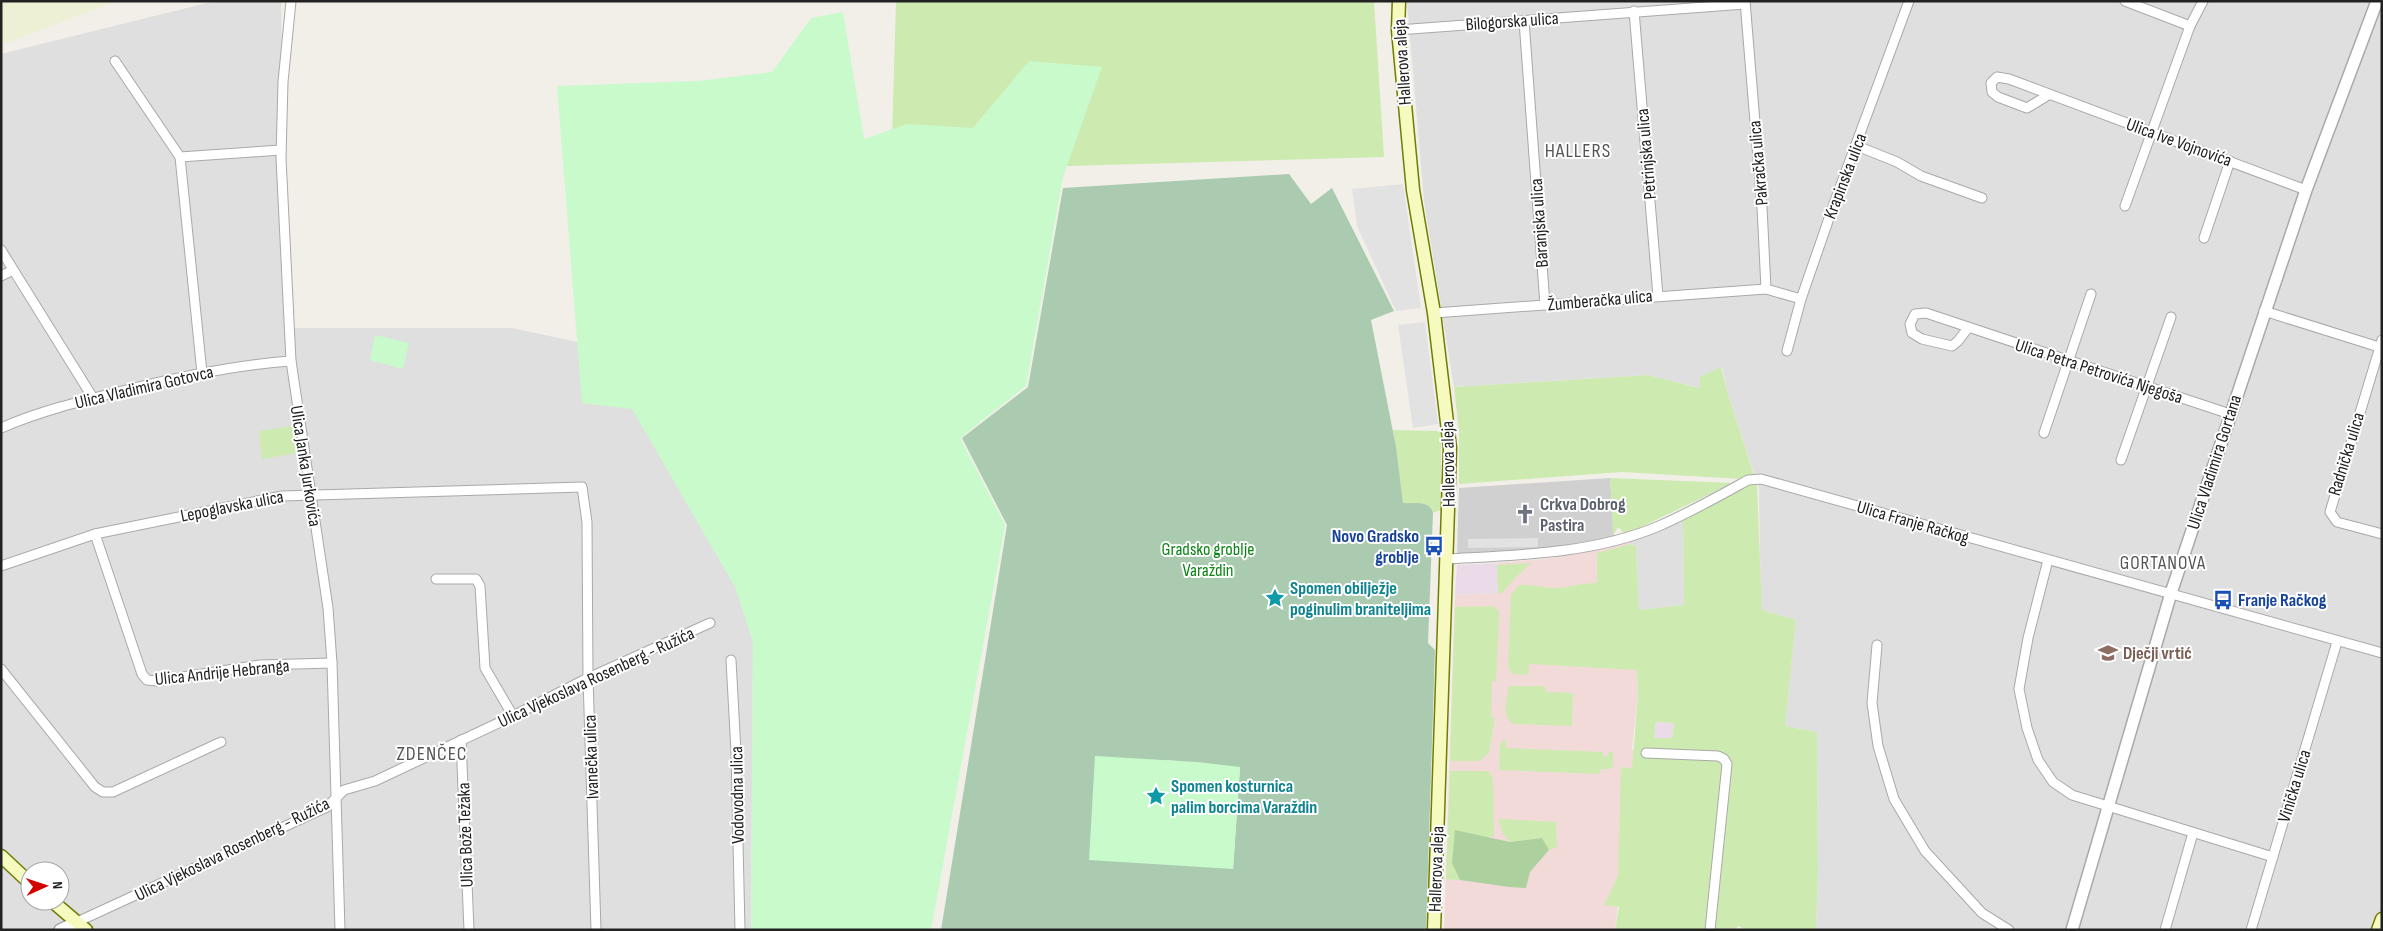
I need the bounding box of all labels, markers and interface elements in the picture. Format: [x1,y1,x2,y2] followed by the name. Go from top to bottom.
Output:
[1465,8,1559,35] street label: Bilogorska ulica
[1389,18,1416,106] street label: Hallerova aleja
[1632,107,1661,200] street label: Petrinjska ulica
[2123,114,2235,171] street label: Ulica Ive Vojnovića
[1744,119,1773,206] street label: Pakračka ulica
[1820,130,1871,222] street label: Krapinska ulica
[1545,139,1611,163] district label: HALLERS
[1526,178,1553,268] street label: Baranjska ulica
[1547,285,1653,316] street label: Žumberačka ulica
[2012,334,2185,408] street label: Ulica Petra Petrovića Njegoša
[73,361,215,414] street label: Ulica Vladimira Gotovca
[2183,392,2246,532] street label: Ulica Vladimira Gortana
[286,404,325,528] street label: Ulica Janka Jurkovića
[2324,410,2369,498] street label: Radnička ulica
[1437,421,1460,507] street label: Hallerova aleja
[179,486,285,527] street label: Lepoglavska ulica
[1540,494,1626,536] place label: Crkva Dobrog Pastira
[1854,496,1971,549] street label: Ulica Franje Račkog
[1514,503,1536,525] church icon: Crkva Dobrog Pastira
[1332,526,1419,568] place label: Novo Gradsko groblje
[1423,535,1445,557] bus stop icon: Novo Gradsko groblje
[1162,539,1254,581] park label: Gradsko groblje Varaždin
[2120,552,2206,575] district label: GORTANOVA
[1290,578,1431,620] place label: Spomen obilježje poginulim braniteljima
[1264,587,1286,609] place icon: Spomen obilježje poginulim braniteljima
[2212,589,2234,611] bus stop icon: Franje Račkog
[2238,590,2327,611] place label: Franje Račkog
[495,623,698,732] street label: Ulica Vjekoslava Rosenberg - Ružića
[2097,642,2119,664] school or university icon: Dječji vrtić
[2123,643,2192,664] place label: Dječji vrtić
[154,655,290,690] street label: Ulica Andrije Hebranga
[580,714,603,800] street label: Ivanečka ulica
[397,742,467,766] district label: ZDENČEC
[726,746,749,844] street label: Vodovodna ulica
[2273,747,2315,825] street label: Vinička ulica
[1171,776,1317,818] place label: Spomen kosturnica palim borcima Varaždin
[453,782,478,888] street label: Ulica Bože Težaka
[1145,785,1167,807] place icon: Spomen kosturnica palim borcima Varaždin
[131,793,333,906] street label: Ulica Vjekoslava Rosenberg - Ružića
[1424,825,1449,913] street label: Hallerova aleja
[20,861,70,911] north arrow
[49,881,66,890] text: N

